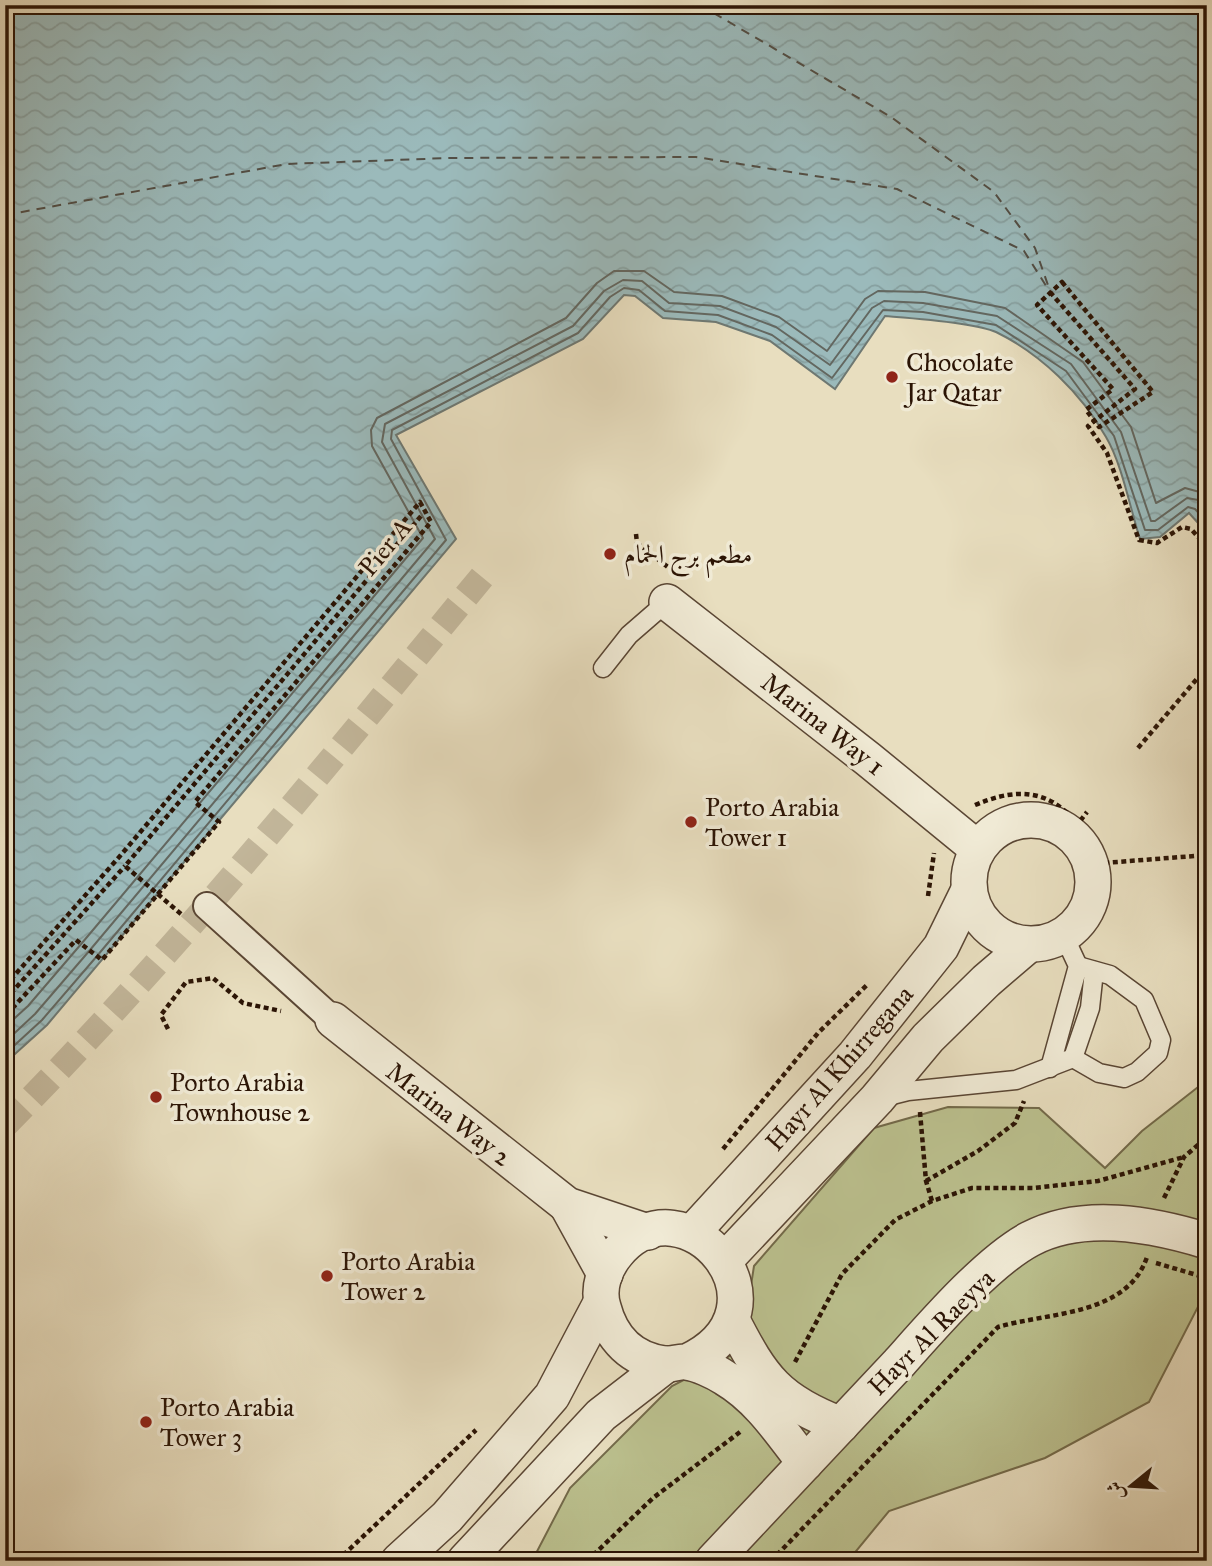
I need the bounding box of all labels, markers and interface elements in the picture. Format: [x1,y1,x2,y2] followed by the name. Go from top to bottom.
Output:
[903,346,1014,408] place label: Chocolate Jar Qatar
[884,369,900,385] marker: Chocolate Jar Qatar
[352,511,419,582] street label: Pier A
[624,538,752,579] place label: مطعم برج الحمام
[602,546,618,562] marker: مطعم برج الحمام
[755,666,891,782] street label: Marina Way 1
[705,791,839,853] place label: Porto Arabia Tower 1
[683,814,699,830] marker: Porto Arabia Tower 1
[758,979,920,1157] street label: Hayr Al Khirregana
[380,1055,518,1173] street label: Marina Way 2
[170,1066,310,1128] place label: Porto Arabia Townhouse 2
[148,1089,164,1105] marker: Porto Arabia Townhouse 2
[341,1245,475,1307] place label: Porto Arabia Tower 2
[861,1262,1001,1402] street label: Hayr Al Raeyya
[319,1268,335,1284] marker: Porto Arabia Tower 2
[160,1391,294,1453] place label: Porto Arabia Tower 3
[138,1414,154,1430] marker: Porto Arabia Tower 3
[1096,1450,1166,1520] north arrow
[1101,1479,1129,1504] text: ش

